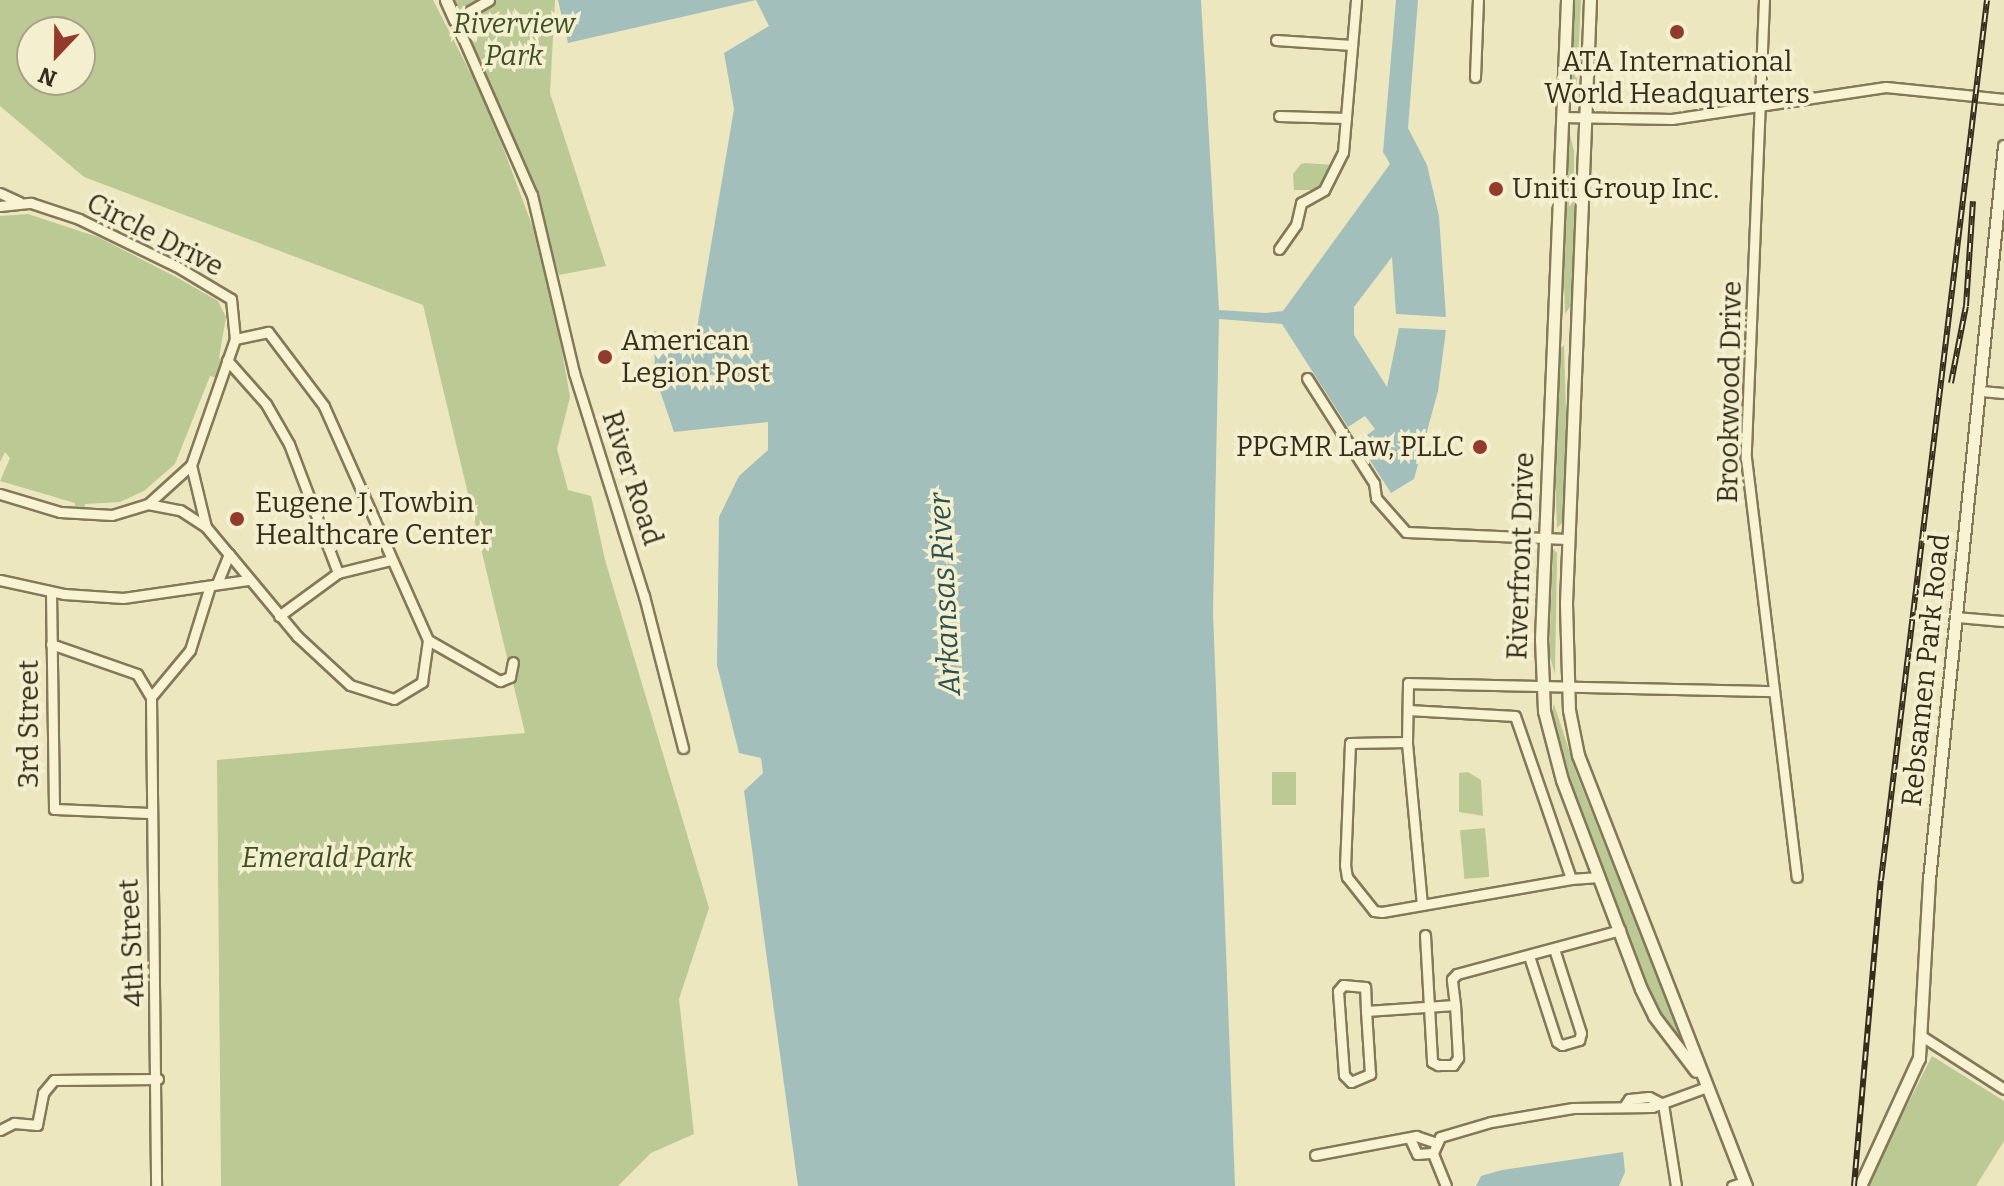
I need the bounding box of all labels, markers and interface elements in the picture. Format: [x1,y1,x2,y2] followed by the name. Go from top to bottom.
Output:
[453,7,575,73] park label: Riverview Park
[16,16,96,96] north arrow
[1668,23,1686,41] marker: ATA International World Headquarters
[1544,45,1810,111] place label: ATA International World Headquarters
[35,61,61,93] text: N
[1512,172,1719,206] place label: Uniti Group Inc.
[1487,180,1505,198] marker: Uniti Group Inc.
[81,186,229,284] street label: Circle Drive
[1711,281,1749,503] street label: Brookwood Drive
[621,324,770,390] place label: American Legion Post
[596,348,614,366] marker: American Legion Post
[595,407,669,549] street label: River Road
[1236,430,1464,464] place label: PPGMR Law, PLLC
[1471,438,1489,456] marker: PPGMR Law, PLLC
[1501,452,1541,660] street label: Riverfront Drive
[255,486,492,552] place label: Eugene J. Towbin Healthcare Center
[922,492,968,696] water label: Arkansas River
[226,508,248,530] marker: Eugene J. Towbin Healthcare Center
[1895,532,1957,808] street label: Rebsamen Park Road
[12,660,46,788] street label: 3rd Street
[241,841,413,875] park label: Emerald Park
[112,878,152,1008] street label: 4th Street

